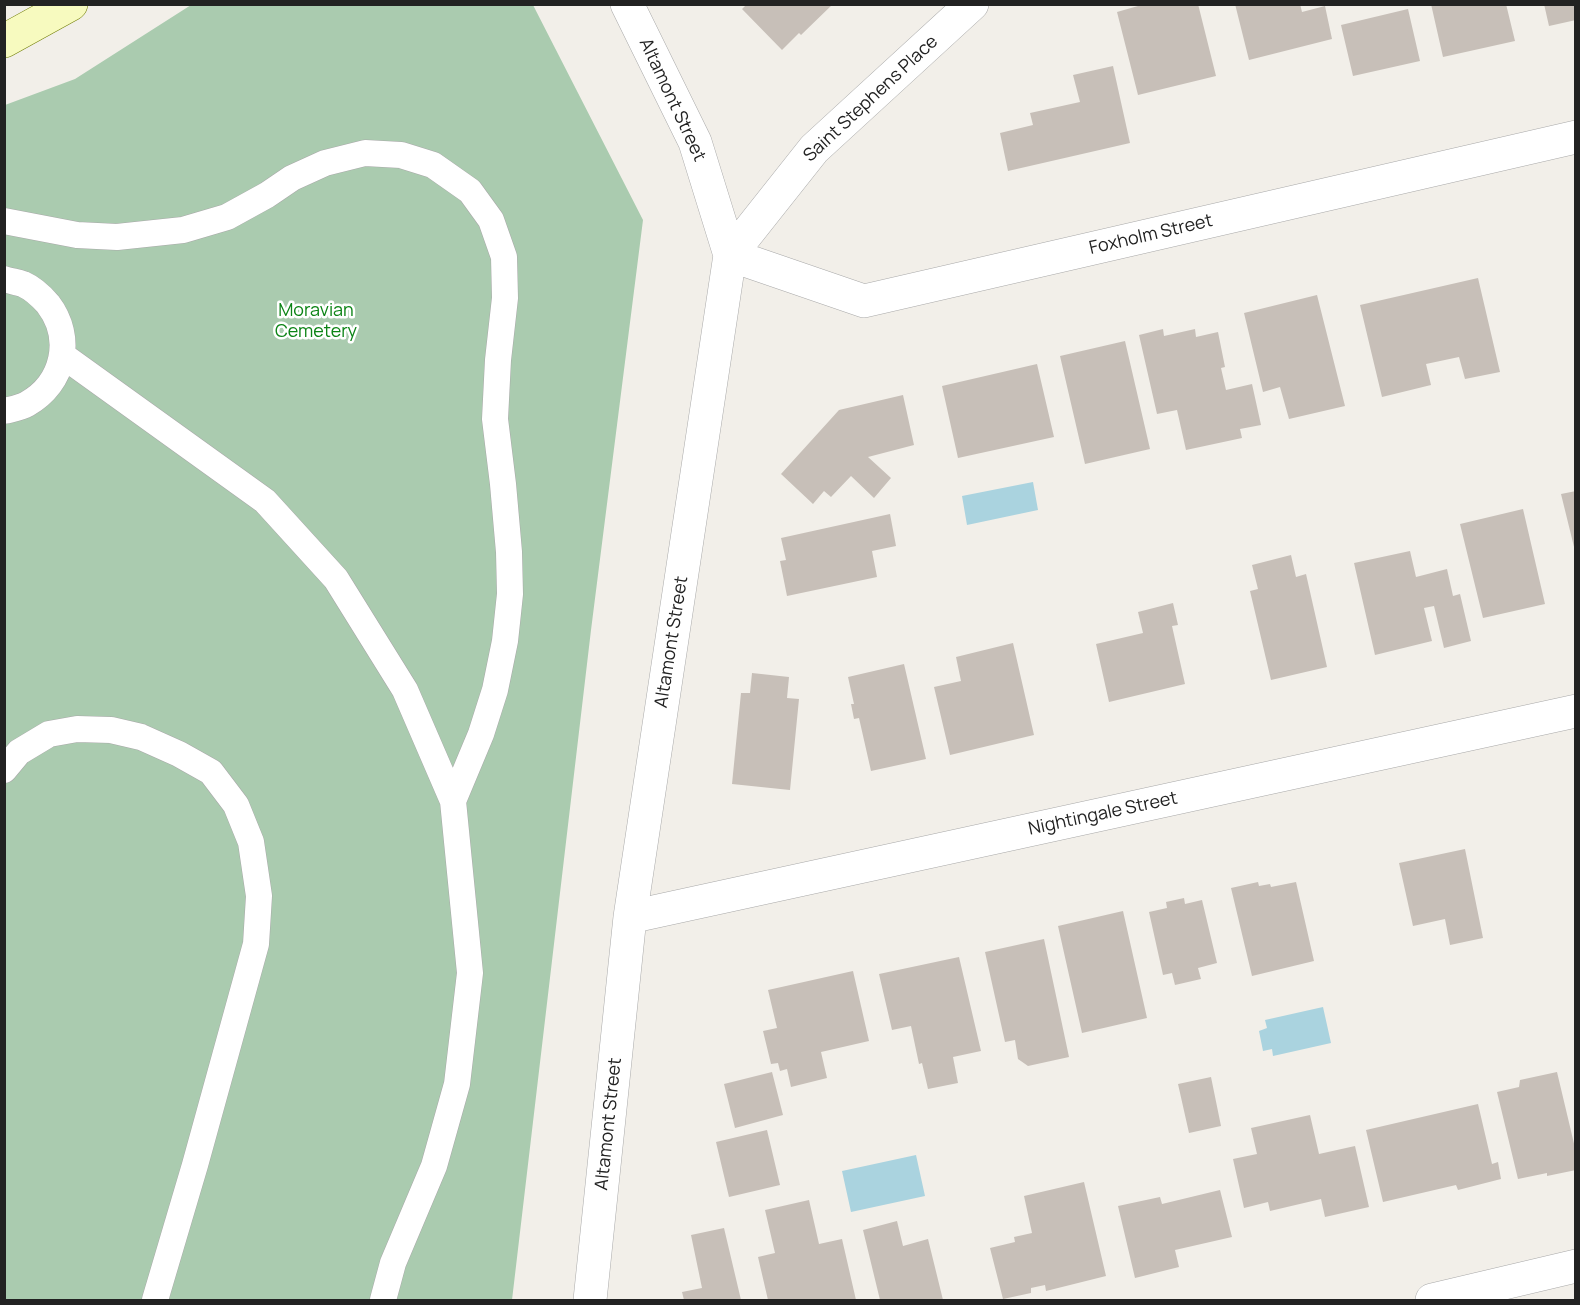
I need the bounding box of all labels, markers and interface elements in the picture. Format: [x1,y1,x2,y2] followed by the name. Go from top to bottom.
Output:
[799,31,943,167] street label: Saint Stephens Place
[634,35,710,165] street label: Altamont Street
[1087,210,1215,260] street label: Foxholm Street
[275,300,357,342] park label: Moravian Cemetery
[651,575,693,709] street label: Altamont Street
[1027,788,1179,840] street label: Nightingale Street
[591,1057,627,1191] street label: Altamont Street

